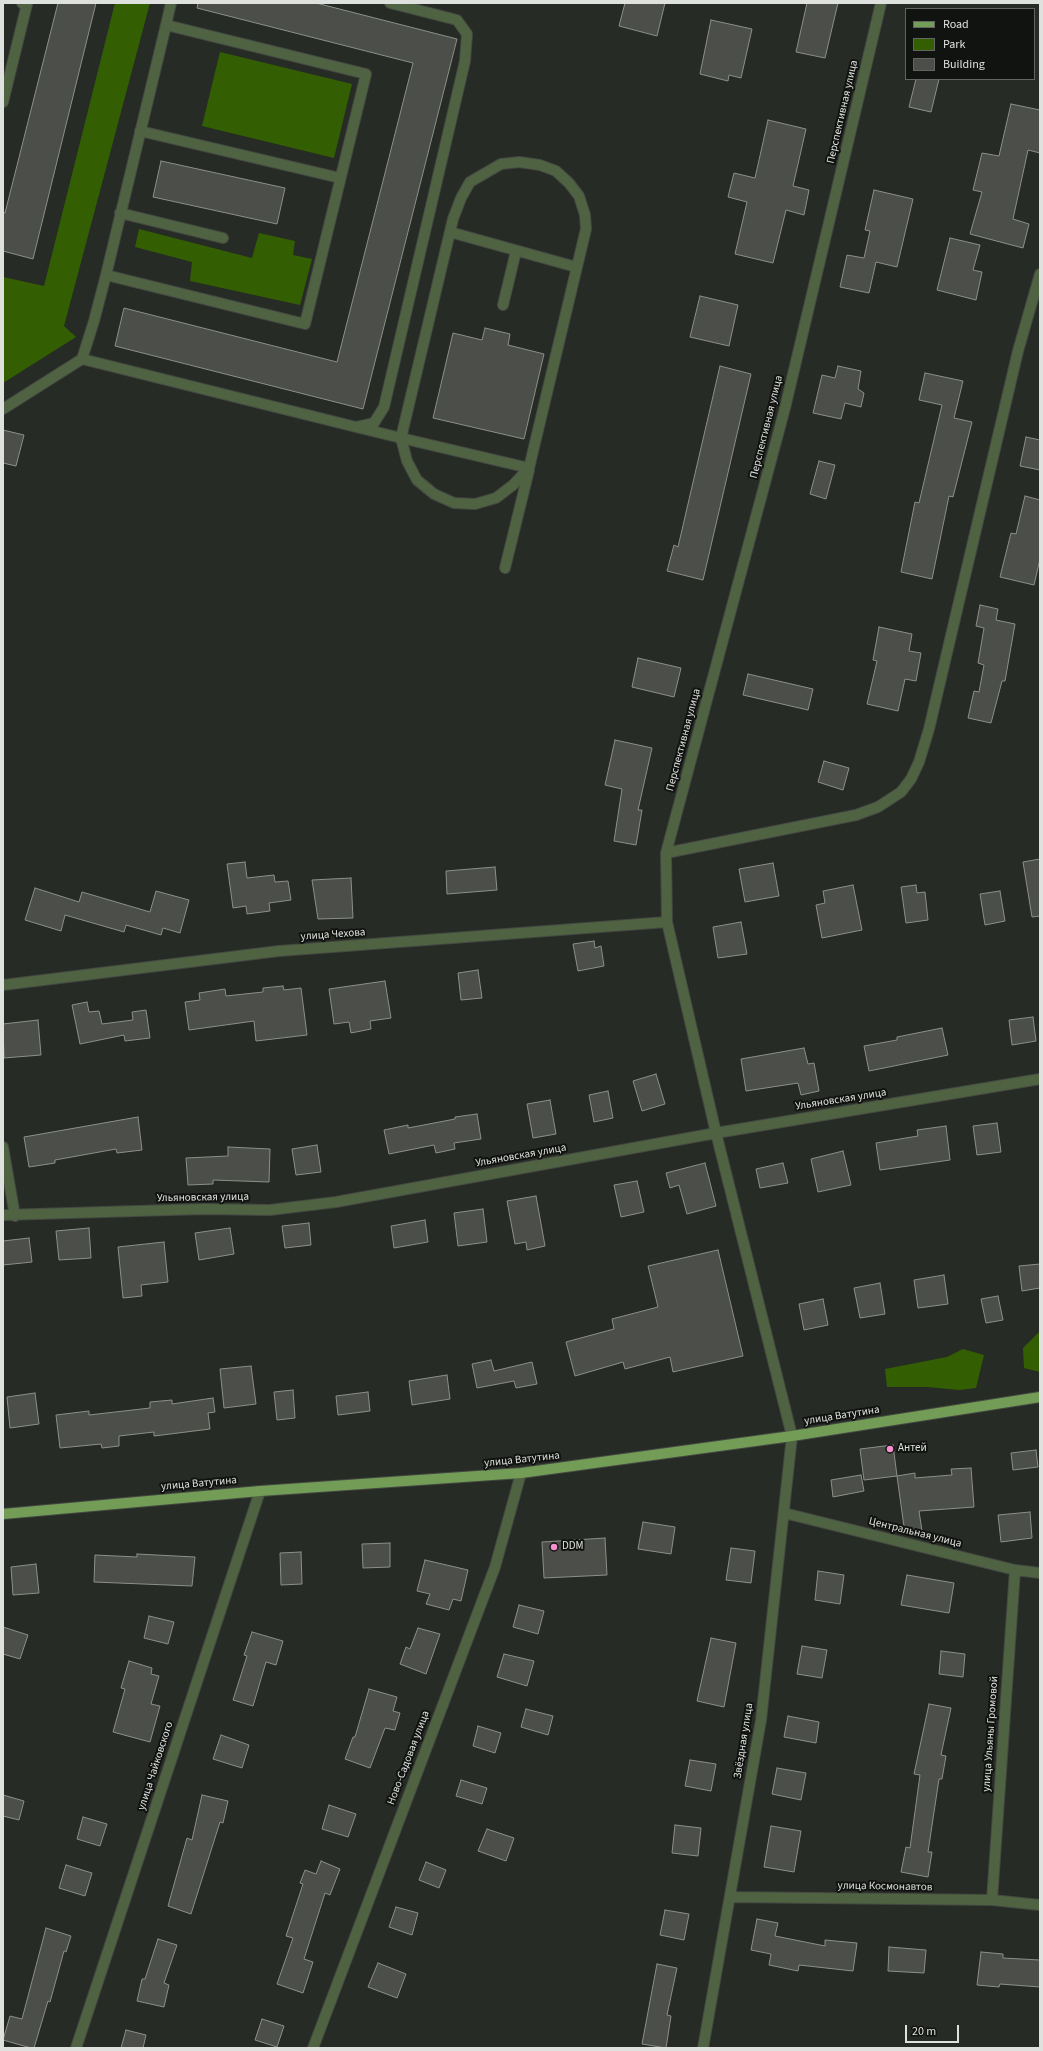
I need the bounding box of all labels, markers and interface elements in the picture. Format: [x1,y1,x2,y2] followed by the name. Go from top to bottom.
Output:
[905,8,1035,80] legend
[943,16,969,33] text: Road
[943,36,965,53] text: Park
[943,56,985,73] text: Building
[825,59,861,165] street label: Перспективная улица
[748,374,786,480] street label: Перспективная улица
[664,687,704,793] street label: Перспективная улица
[300,926,366,944] street label: улица Чехова
[795,1086,887,1114] street label: Ульяновская улица
[475,1142,567,1170] street label: Ульяновская улица
[157,1191,249,1205] street label: Ульяновская улица
[803,1404,881,1428] street label: улица Ватутина
[898,1442,927,1456] place label: Антей
[885,1444,895,1454] marker: Антей
[483,1449,561,1471] street label: улица Ватутина
[161,1474,237,1494] street label: улица Ватутина
[867,1515,963,1551] street label: Центральная улица
[562,1540,584,1554] place label: DDM
[549,1542,559,1552] marker: DDM
[980,1676,1002,1792] street label: улица Ульяны Громовой
[732,1702,756,1780] street label: Звёздная улица
[385,1709,433,1807] street label: Ново-Садовая улица
[135,1720,177,1812] street label: улица Чайковского
[838,1880,932,1894] street label: улица Космонавтов
[907,2017,961,2043] scale bar
[912,2023,936,2040] text: 20 m

